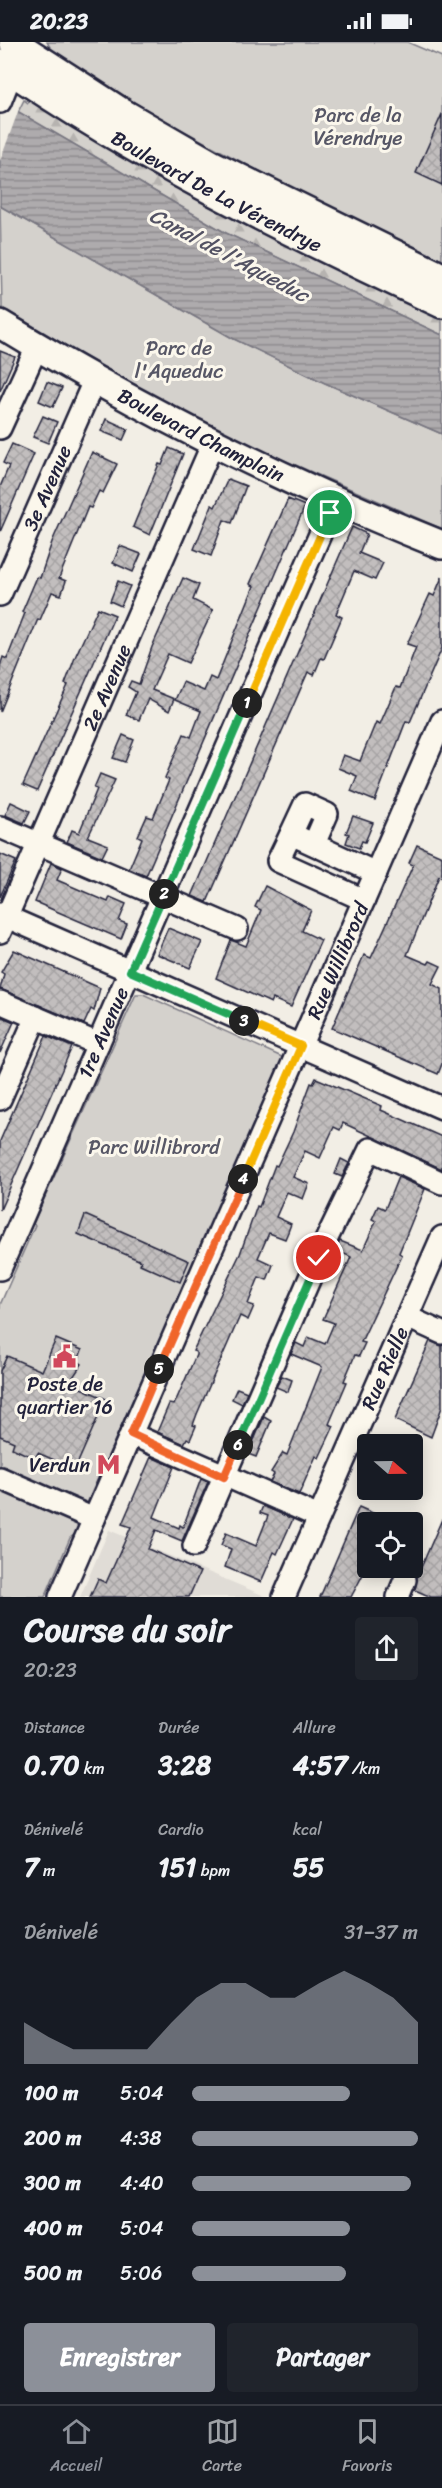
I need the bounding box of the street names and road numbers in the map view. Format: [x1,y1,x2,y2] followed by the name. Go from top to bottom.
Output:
[104,120,328,262] street label: Boulevard De La Vérendrye
[111,378,291,492] street label: Boulevard Champlain
[13,439,81,537] street label: 3e Avenue
[72,638,141,736] street label: 2e Avenue
[297,896,379,1025] street label: Rue Willibrord
[68,981,138,1084] street label: 1re Avenue
[351,1321,418,1415] street label: Rue Rielle

